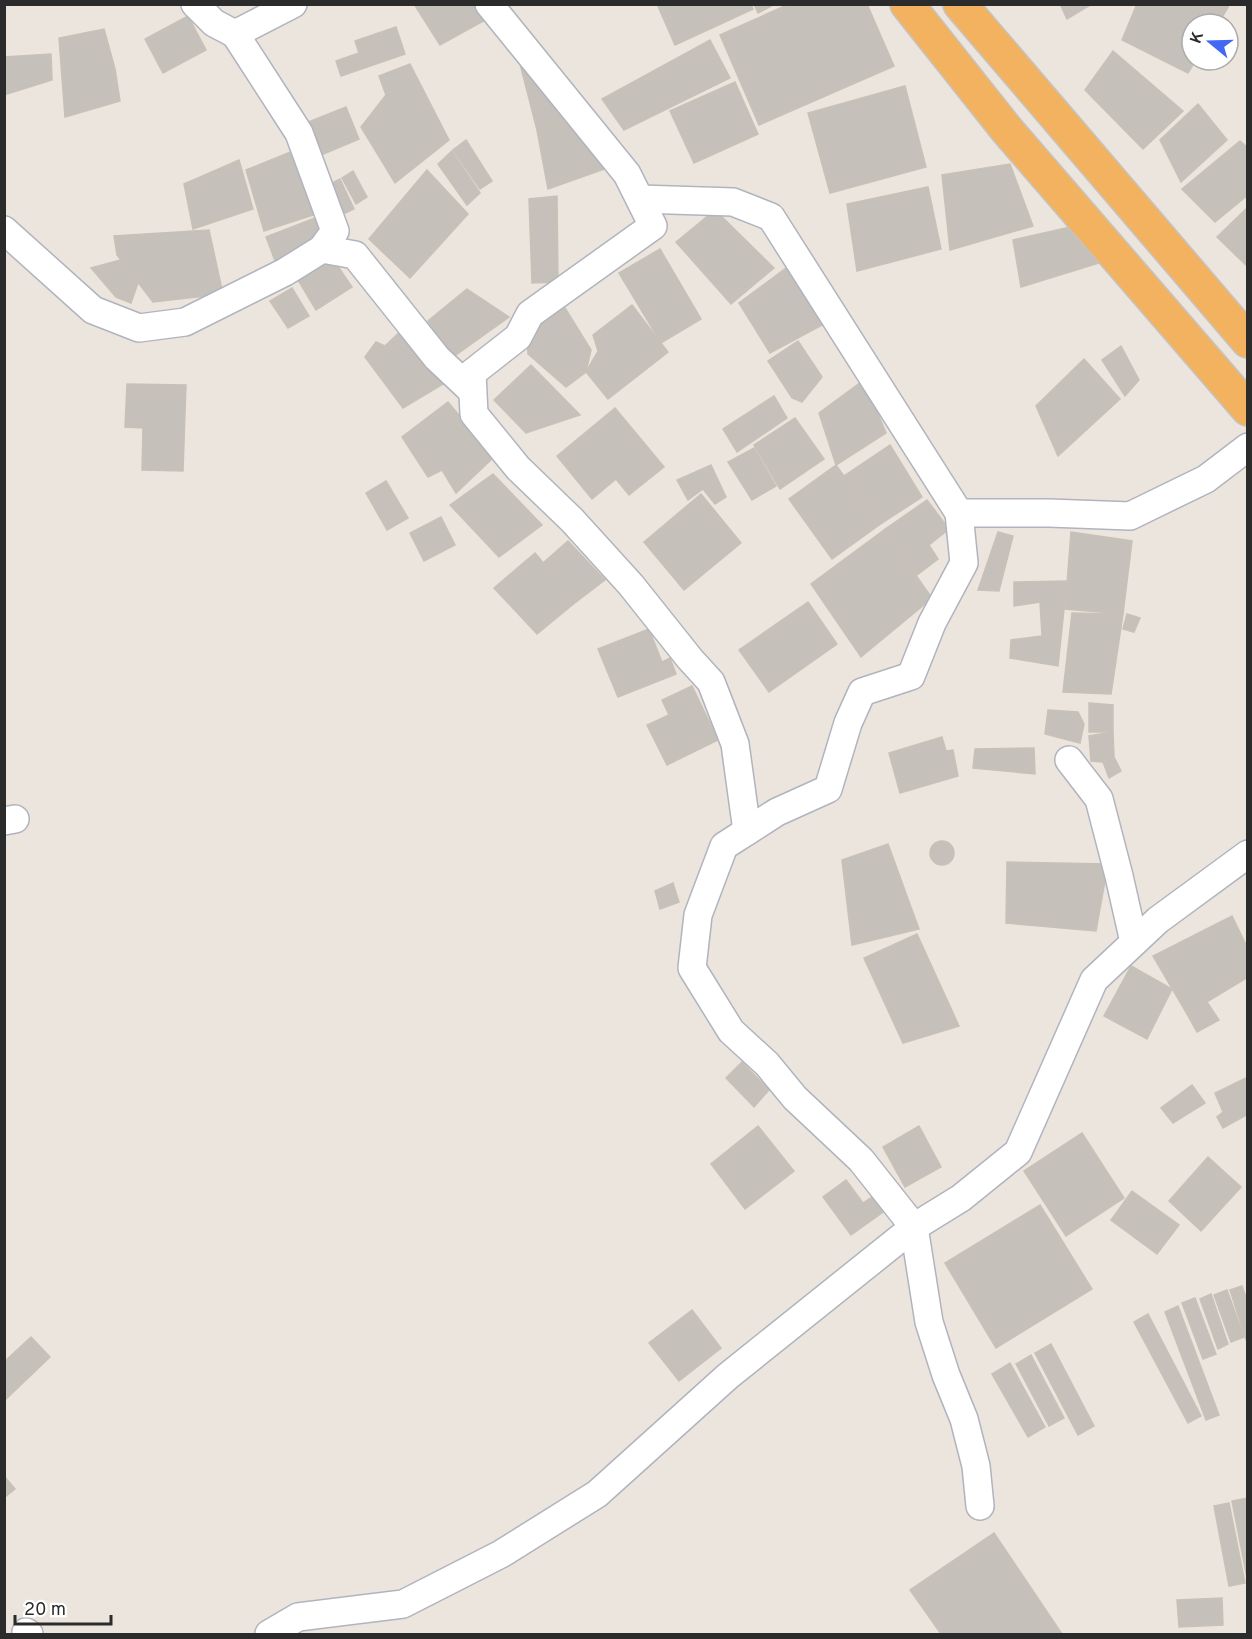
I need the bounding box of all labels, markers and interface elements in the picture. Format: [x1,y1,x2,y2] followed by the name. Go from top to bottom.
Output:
[1180,12,1240,72] north arrow
[1186,29,1209,46] text: K
[15,1588,111,1626] scale bar
[24,1599,66,1622] text: 20 m

